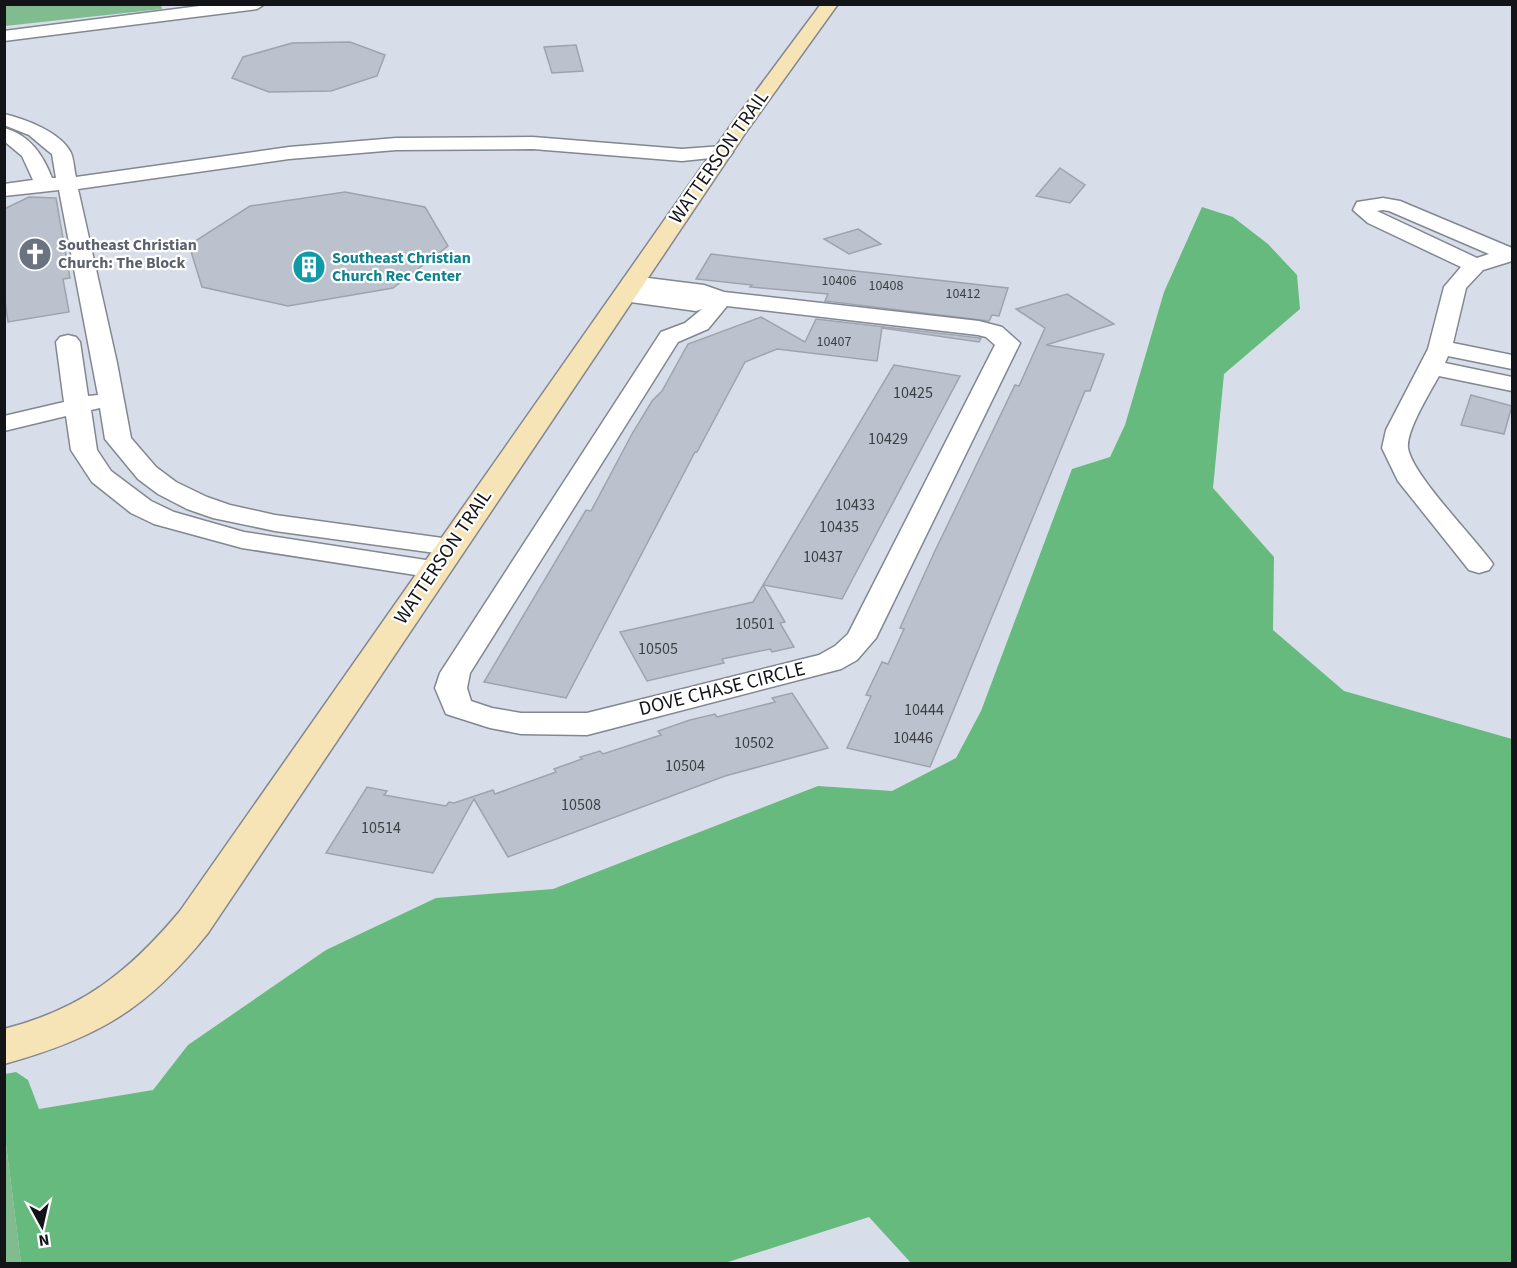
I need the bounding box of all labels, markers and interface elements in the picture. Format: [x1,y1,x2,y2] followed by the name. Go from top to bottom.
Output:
[662,84,776,229] street label: WATTERSON TRAIL
[58,234,197,274] place label: Southeast Christian Church: The Block
[17,236,53,272] church icon: Southeast Christian Church: The Block
[332,247,471,287] place label: Southeast Christian Church Rec Center
[291,249,327,285] building icon: Southeast Christian Church Rec Center
[822,271,856,291] house number: 10406
[869,276,903,296] house number: 10408
[946,284,980,304] house number: 10412
[817,332,851,352] house number: 10407
[893,382,933,404] house number: 10425
[868,428,908,450] house number: 10429
[387,484,499,630] street label: WATTERSON TRAIL
[835,494,875,516] house number: 10433
[819,516,859,538] house number: 10435
[803,546,843,568] house number: 10437
[735,613,775,635] house number: 10501
[638,638,678,660] house number: 10505
[636,655,808,723] street label: DOVE CHASE CIRCLE
[904,699,944,721] house number: 10444
[893,727,933,749] house number: 10446
[734,732,774,754] house number: 10502
[665,755,705,777] house number: 10504
[561,794,601,816] house number: 10508
[361,817,401,839] house number: 10514
[12,1196,72,1256] north arrow
[37,1228,51,1251] text: N

